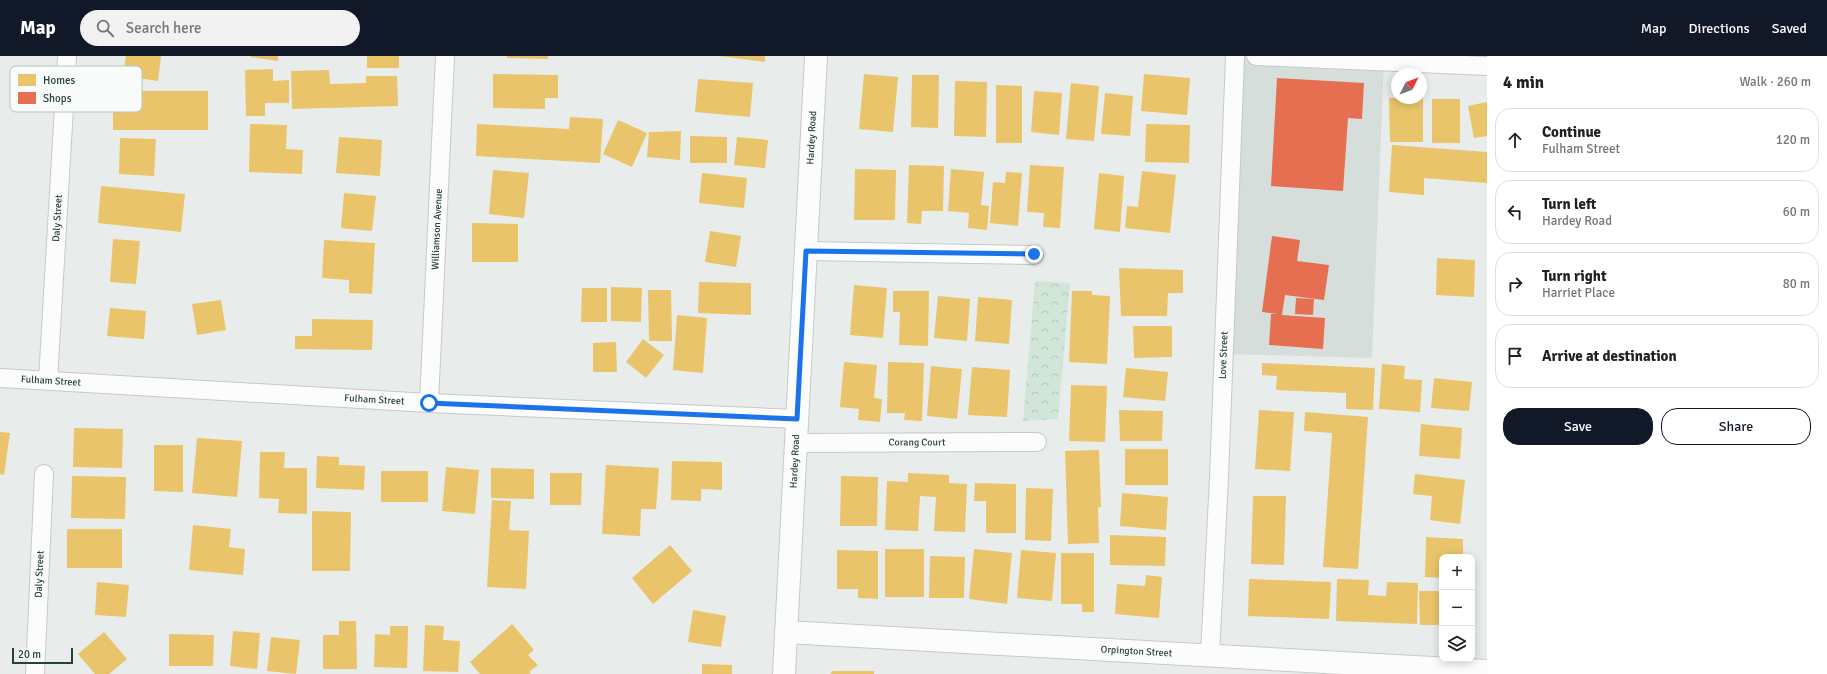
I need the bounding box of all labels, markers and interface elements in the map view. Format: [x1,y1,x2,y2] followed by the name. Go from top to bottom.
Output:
[80,10,360,46] search box
[20,16,56,40] text: Map
[94,17,116,39] icon: search
[126,19,201,37] text: Search here
[1641,20,1667,37] text: Map
[1689,20,1750,37] text: Directions
[1772,20,1807,37] text: Saved
[10,66,142,112] legend
[1391,68,1427,104] north arrow
[1503,72,1544,93] text: 4 min
[43,74,75,87] text: Homes
[1740,74,1811,90] text: Walk · 260 m
[43,92,72,105] text: Shops
[804,110,819,165] street label: Hardey Road
[1542,123,1601,141] text: Continue
[1504,129,1526,151] icon: ahead
[1776,132,1810,148] text: 120 m
[1542,141,1620,157] text: Fulham Street
[429,188,445,270] street label: Williamson Avenue
[50,194,65,242] street label: Daly Street
[1542,195,1596,213] text: Turn left
[1504,201,1526,223] icon: left
[1783,204,1810,220] text: 60 m
[1542,213,1612,229] text: Hardey Road
[1025,245,1043,263] route end
[1542,267,1607,285] text: Turn right
[1504,273,1526,295] icon: right
[1783,276,1810,292] text: 80 m
[1542,285,1615,301] text: Harriet Place
[1217,331,1231,379] street label: Love Street
[1504,345,1526,367] icon: arrive
[1542,347,1677,365] text: Arrive at destination
[21,373,82,389] street label: Fulham Street
[344,392,405,408] street label: Fulham Street
[420,394,438,412] route start
[1503,408,1653,445] button: Save
[1661,408,1811,445] button: Share
[788,434,802,489] street label: Hardey Road
[889,436,946,449] street label: Corang Court
[32,550,47,598] street label: Daly Street
[1439,554,1475,662] map controls
[1439,554,1475,590] button: +
[1439,590,1475,626] button: −
[1439,626,1475,662] button: layers
[1100,644,1173,660] street label: Orpington Street
[12,646,73,665] scale bar
[18,648,41,661] text: 20 m

